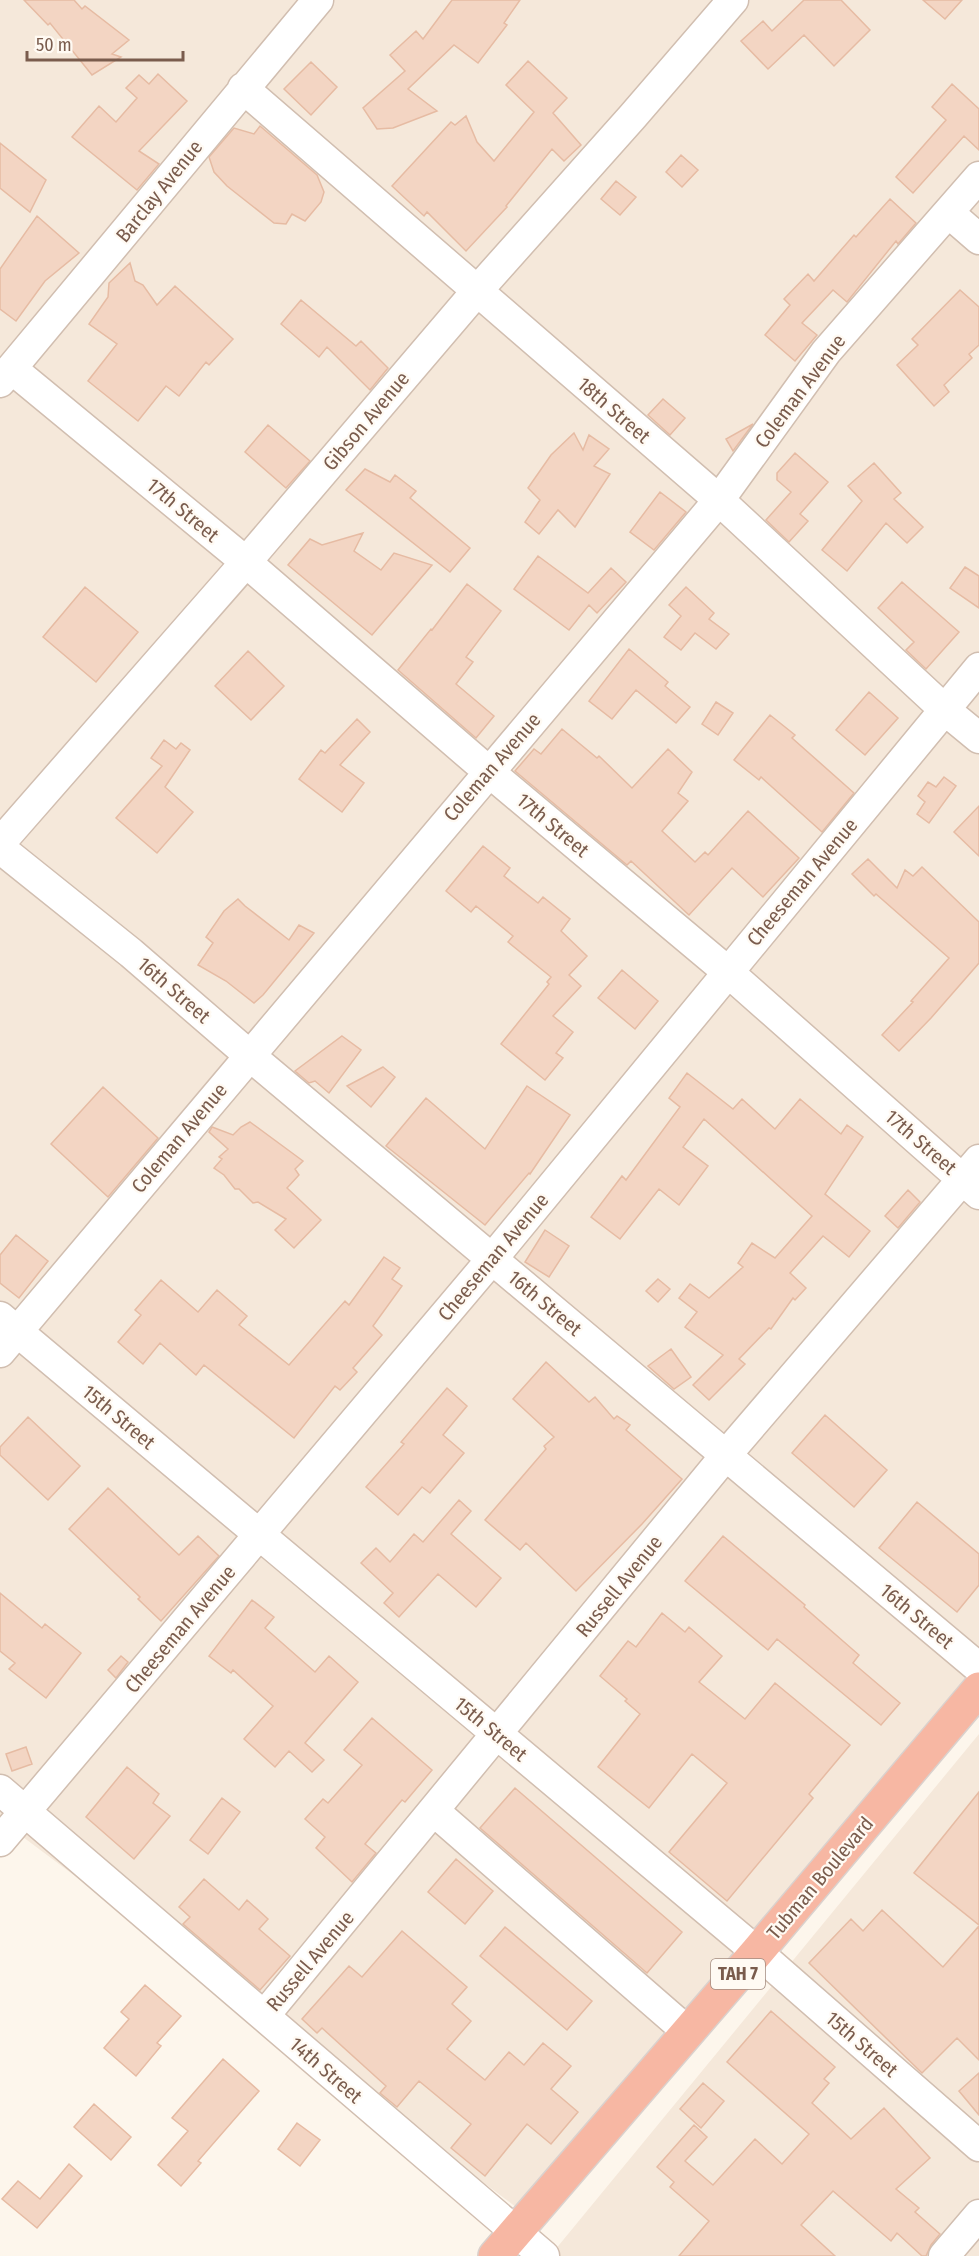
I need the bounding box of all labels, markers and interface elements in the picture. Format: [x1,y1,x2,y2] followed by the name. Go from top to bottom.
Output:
[27,24,183,62] scale bar
[36,34,72,56] text: 50 m
[111,135,207,247] street label: Barclay Avenue
[750,330,850,452] street label: Coleman Avenue
[318,367,414,475] street label: Gibson Avenue
[573,372,656,448] street label: 18th Street
[142,473,224,547] street label: 17th Street
[438,708,546,826] street label: Coleman Avenue
[512,788,594,862] street label: 17th Street
[742,813,862,951] street label: Cheeseman Avenue
[133,952,216,1028] street label: 16th Street
[126,1078,232,1198] street label: Coleman Avenue
[880,1104,962,1180] street label: 17th Street
[433,1188,553,1326] street label: Cheeseman Avenue
[503,1265,587,1341] street label: 16th Street
[78,1380,161,1455] street label: 15th Street
[571,1530,667,1642] street label: Russell Avenue
[120,1560,240,1698] street label: Cheeseman Avenue
[875,1578,959,1654] street label: 16th Street
[450,1692,533,1767] street label: 15th Street
[762,1812,878,1944] street label: Tubman Boulevard
[261,1906,359,2016] street label: Russell Avenue
[711,1959,765,1989] road number: TAH 7
[821,2006,903,2082] street label: 15th Street
[285,2032,368,2108] street label: 14th Street

